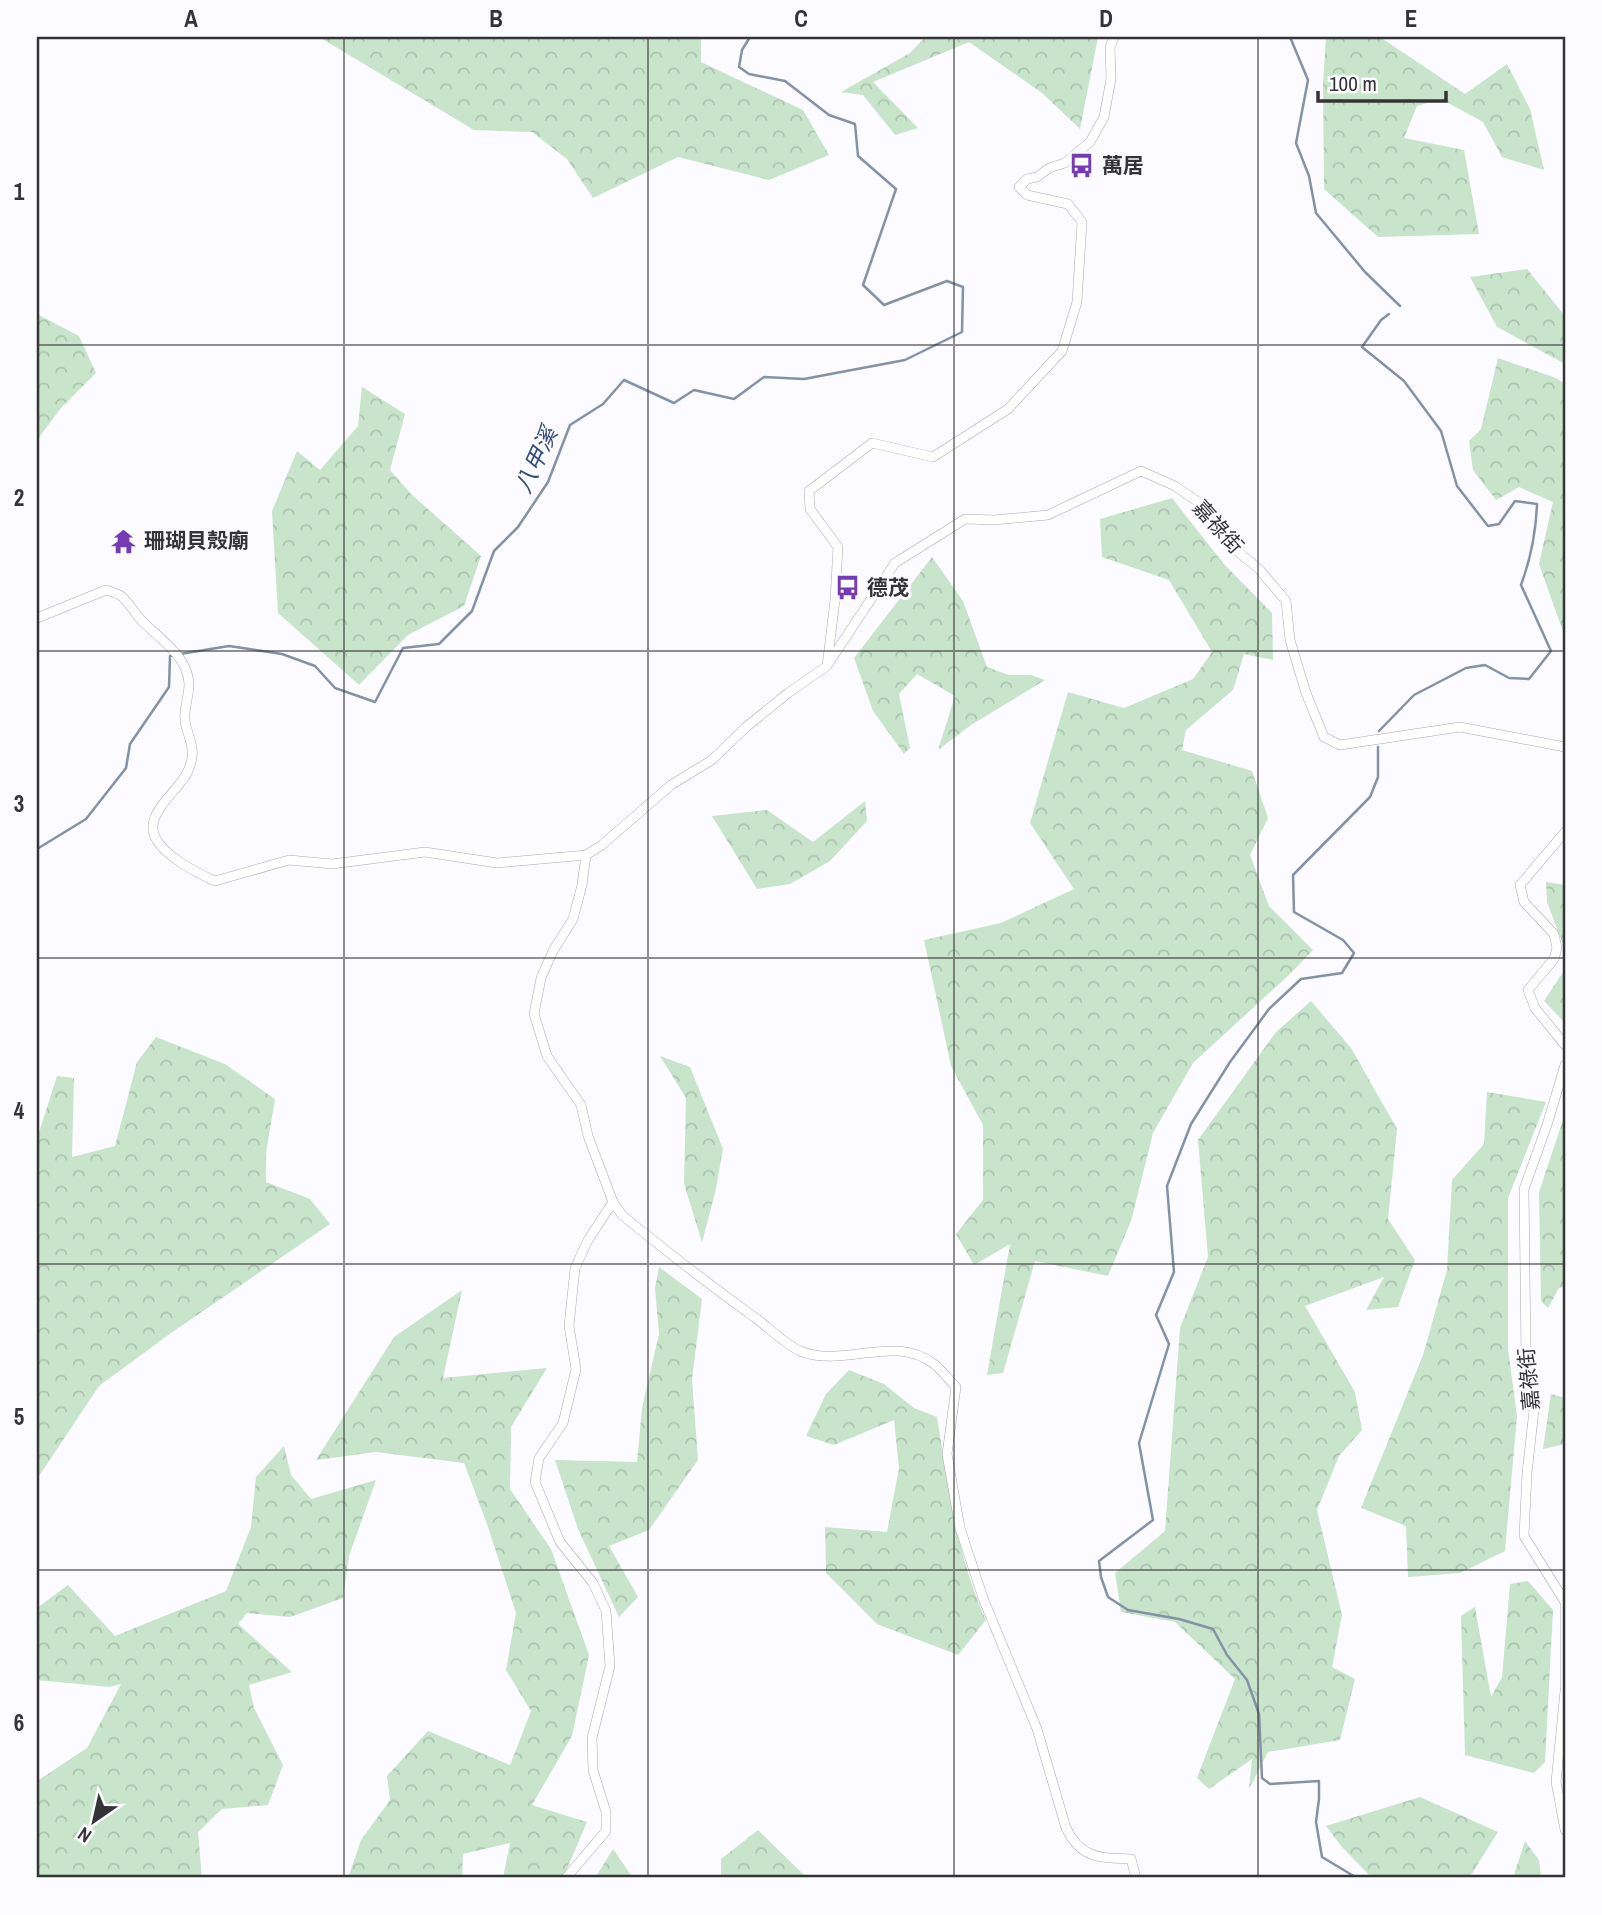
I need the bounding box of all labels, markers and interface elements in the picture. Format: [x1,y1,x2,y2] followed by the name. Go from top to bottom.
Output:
[184,3,198,34] text: A
[489,3,503,34] text: B
[794,3,808,34] text: C
[1099,3,1113,34] text: D
[1405,3,1417,34] text: E
[1318,60,1446,104] scale bar
[1329,69,1377,98] text: 100 m
[1102,151,1144,180] place label: 萬居
[1068,152,1096,180] bus stop icon: 萬居
[14,176,25,207] text: 1
[507,419,565,498] water label: 八甲溪
[14,482,24,513] text: 2
[1187,494,1250,560] street label: 嘉祿街
[144,526,249,555] place label: 珊瑚貝殼廟
[110,527,138,555] temple icon: 珊瑚貝殼廟
[867,573,909,602] place label: 德茂
[833,574,861,602] bus stop icon: 德茂
[14,788,24,819] text: 3
[14,1095,25,1126] text: 4
[1511,1346,1546,1412] street label: 嘉祿街
[14,1401,24,1432] text: 5
[14,1707,24,1738] text: 6
[60,1786,130,1856] north arrow
[73,1821,96,1849] text: N

